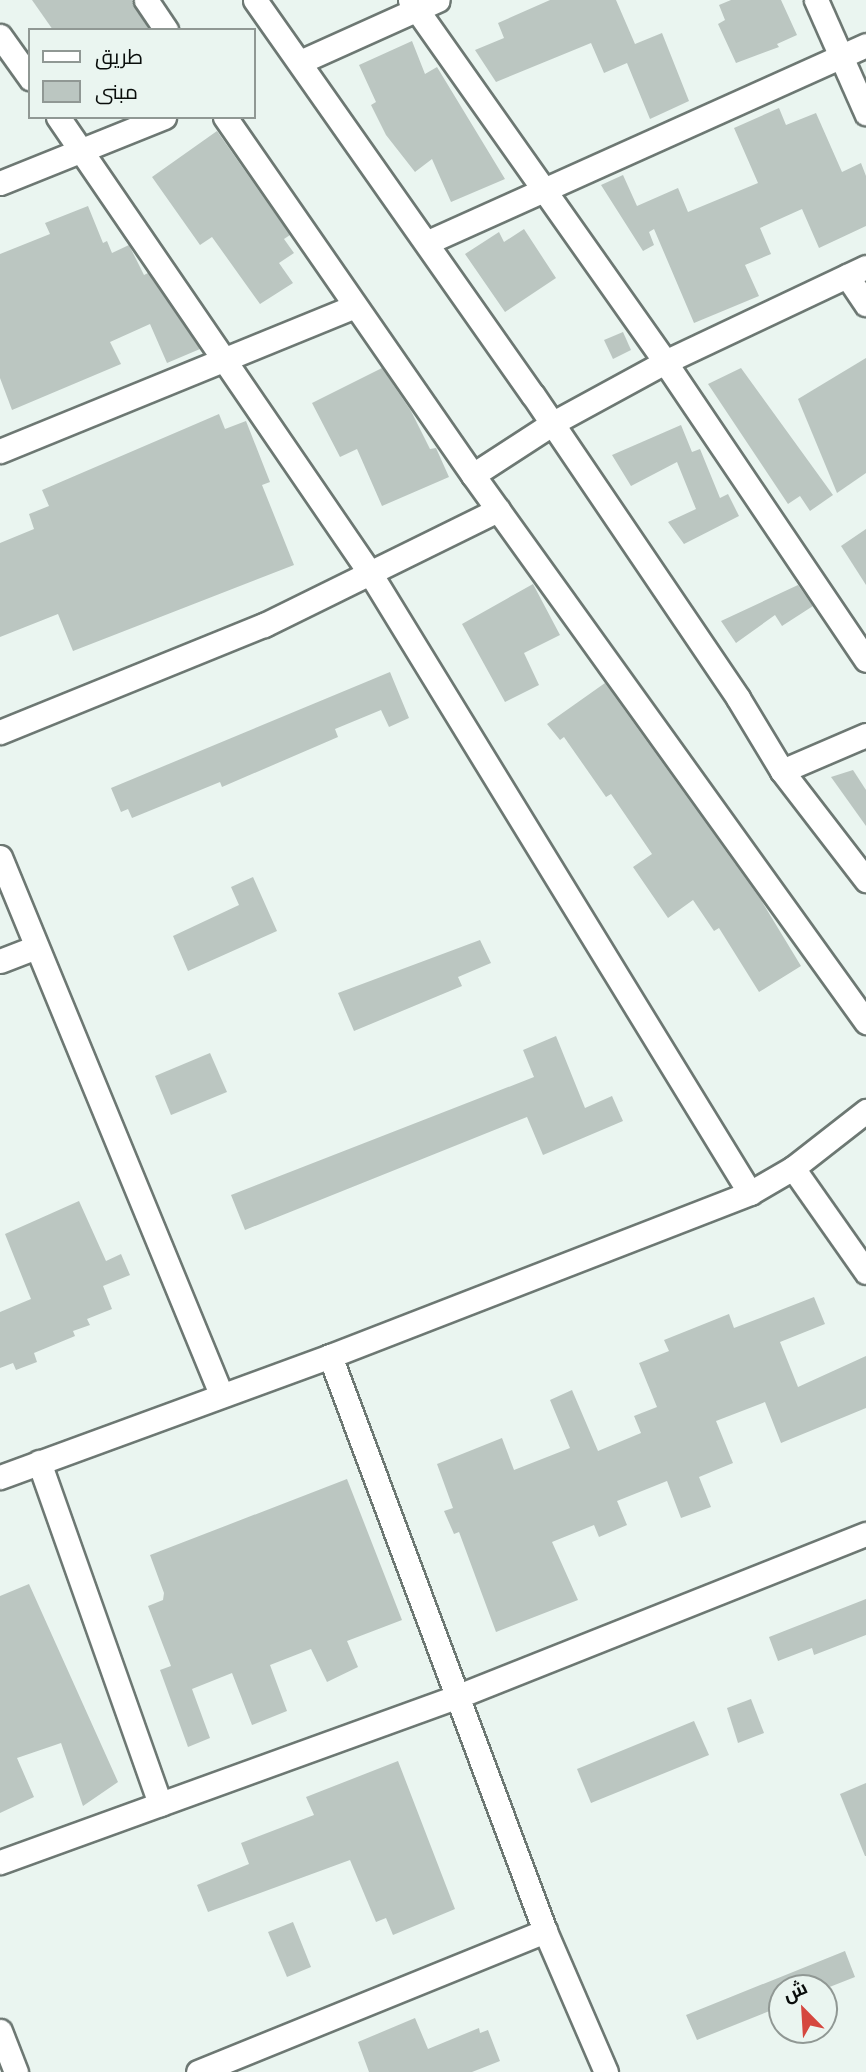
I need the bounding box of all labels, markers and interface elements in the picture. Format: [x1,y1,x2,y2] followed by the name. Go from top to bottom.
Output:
[28,28,256,119] legend
[95,45,143,68] text: طريق
[95,80,138,103] text: مبنى
[768,1974,838,2044] north arrow
[780,1977,810,2006] text: ش

